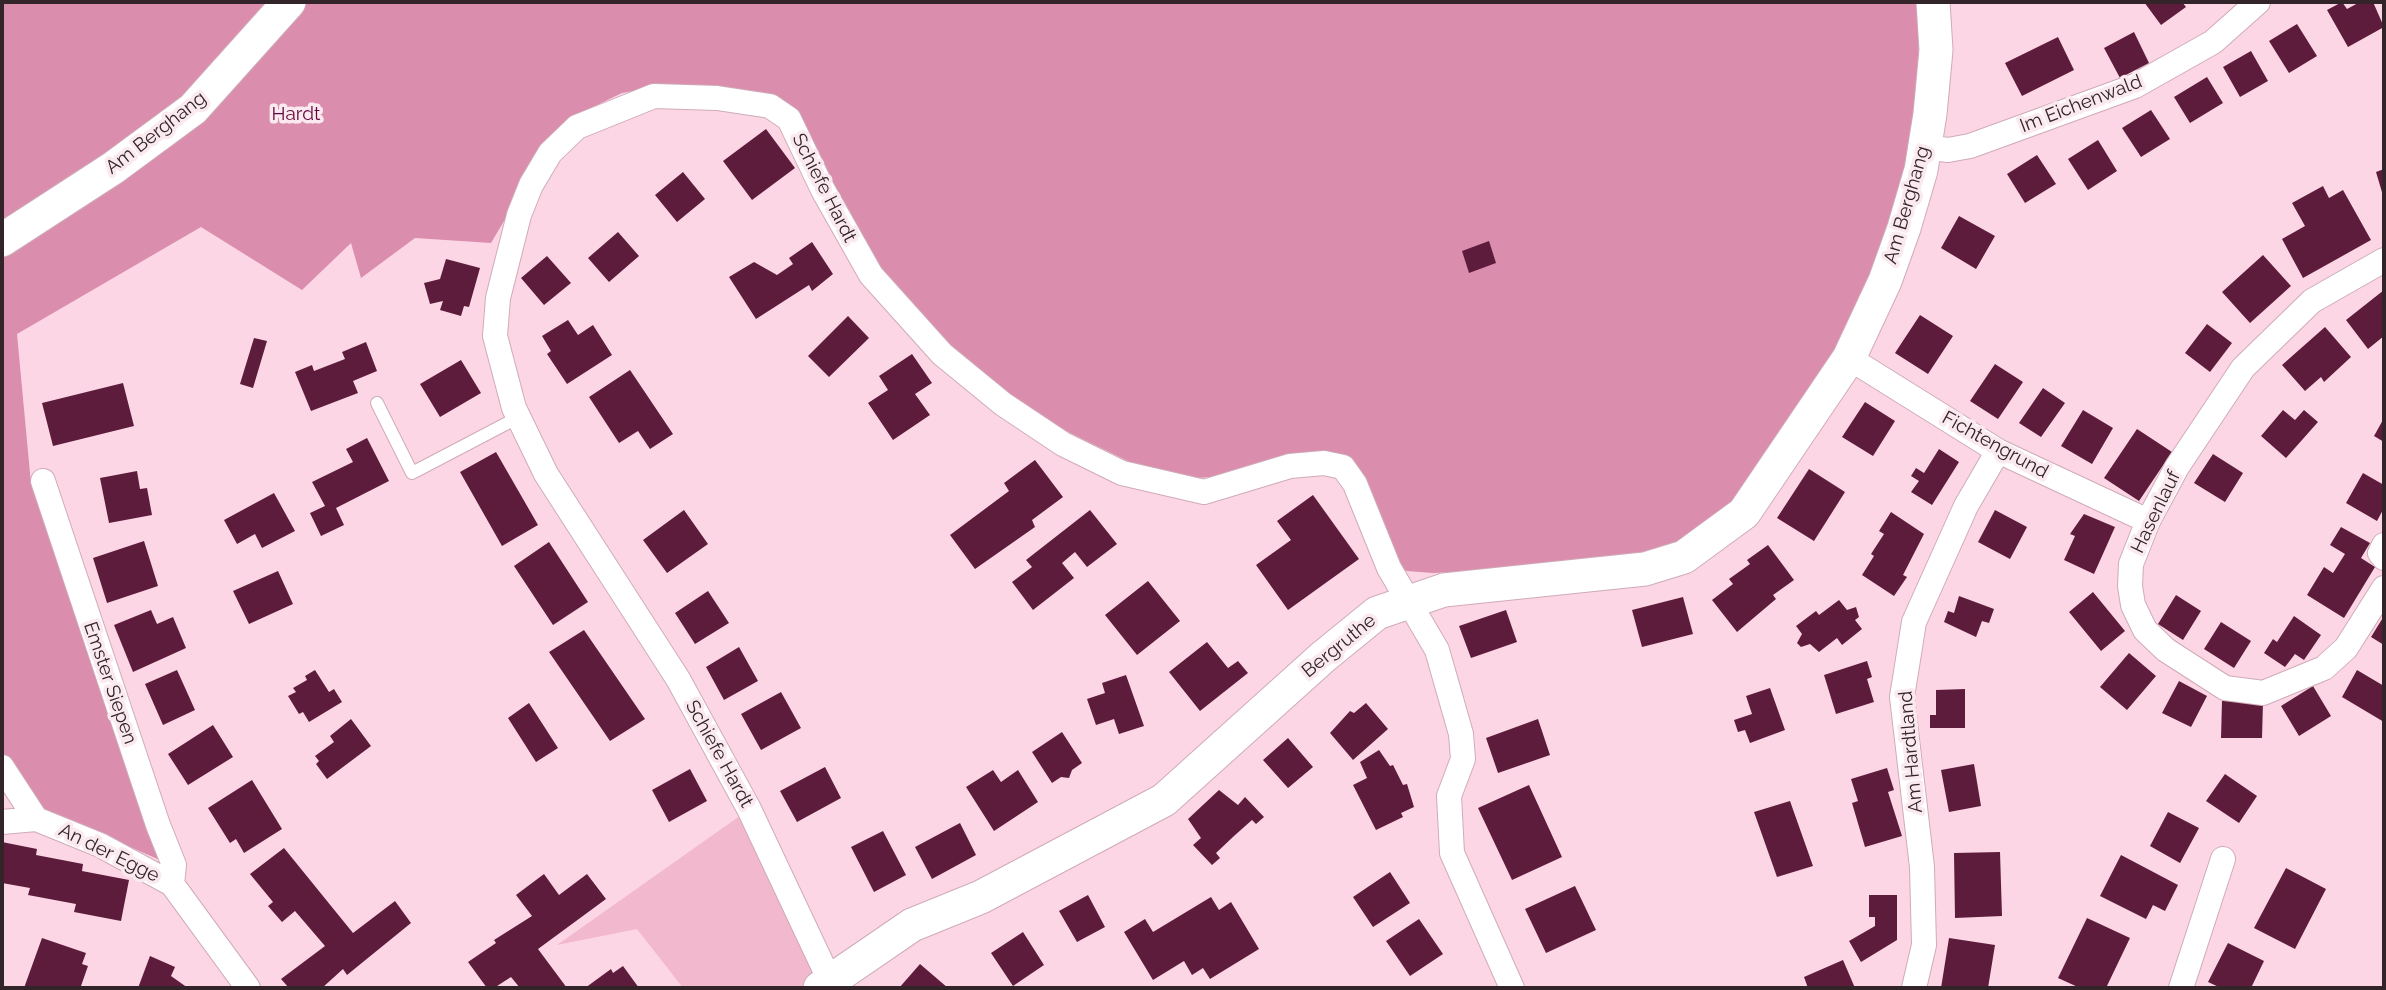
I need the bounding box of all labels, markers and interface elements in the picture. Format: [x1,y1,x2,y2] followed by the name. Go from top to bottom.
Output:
[2017,70,2145,138] street label: Im Eichenwald
[101,87,211,179] street label: Am Berghang
[272,103,320,125] park label: Hardt
[787,130,861,246] street label: Schiefe Hardt
[1879,144,1935,266] street label: Am Berghang
[1938,406,2052,484] street label: Fichtengrund
[2126,467,2186,557] street label: Hasenlauf
[1297,609,1381,683] street label: Bergruthe
[78,619,142,747] street label: Emster Siepen
[1894,690,1928,814] street label: Am Hardtland
[680,696,758,812] street label: Schiefe Hardt
[55,819,163,887] street label: An der Egge

